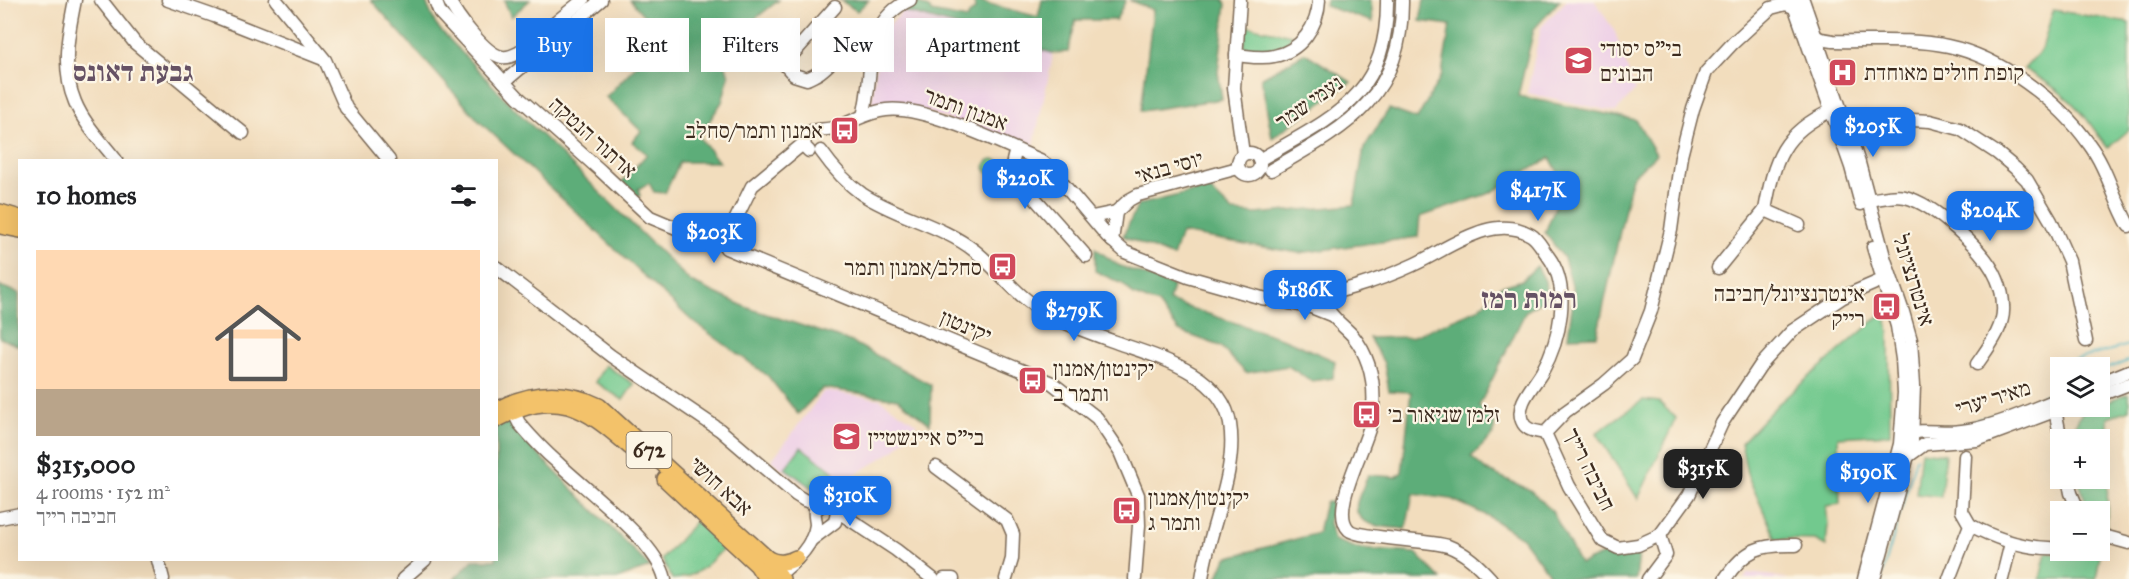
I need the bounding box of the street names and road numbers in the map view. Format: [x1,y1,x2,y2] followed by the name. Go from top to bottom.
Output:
[1270,69,1348,135] street label: נעמי שמר
[920,81,1012,137] street label: אמנון ותמר
[543,90,643,184] street label: ארתור הנטקה
[1132,144,1206,190] street label: יוסי בנאי
[1887,231,1941,329] street label: אינטרנציונל
[936,303,996,349] street label: יקינטון
[1952,374,2034,422] street label: מאיר יערי
[1558,423,1622,515] street label: חביבה רייך
[626,432,672,468] road number: 672
[684,451,758,521] street label: אבא חושי

